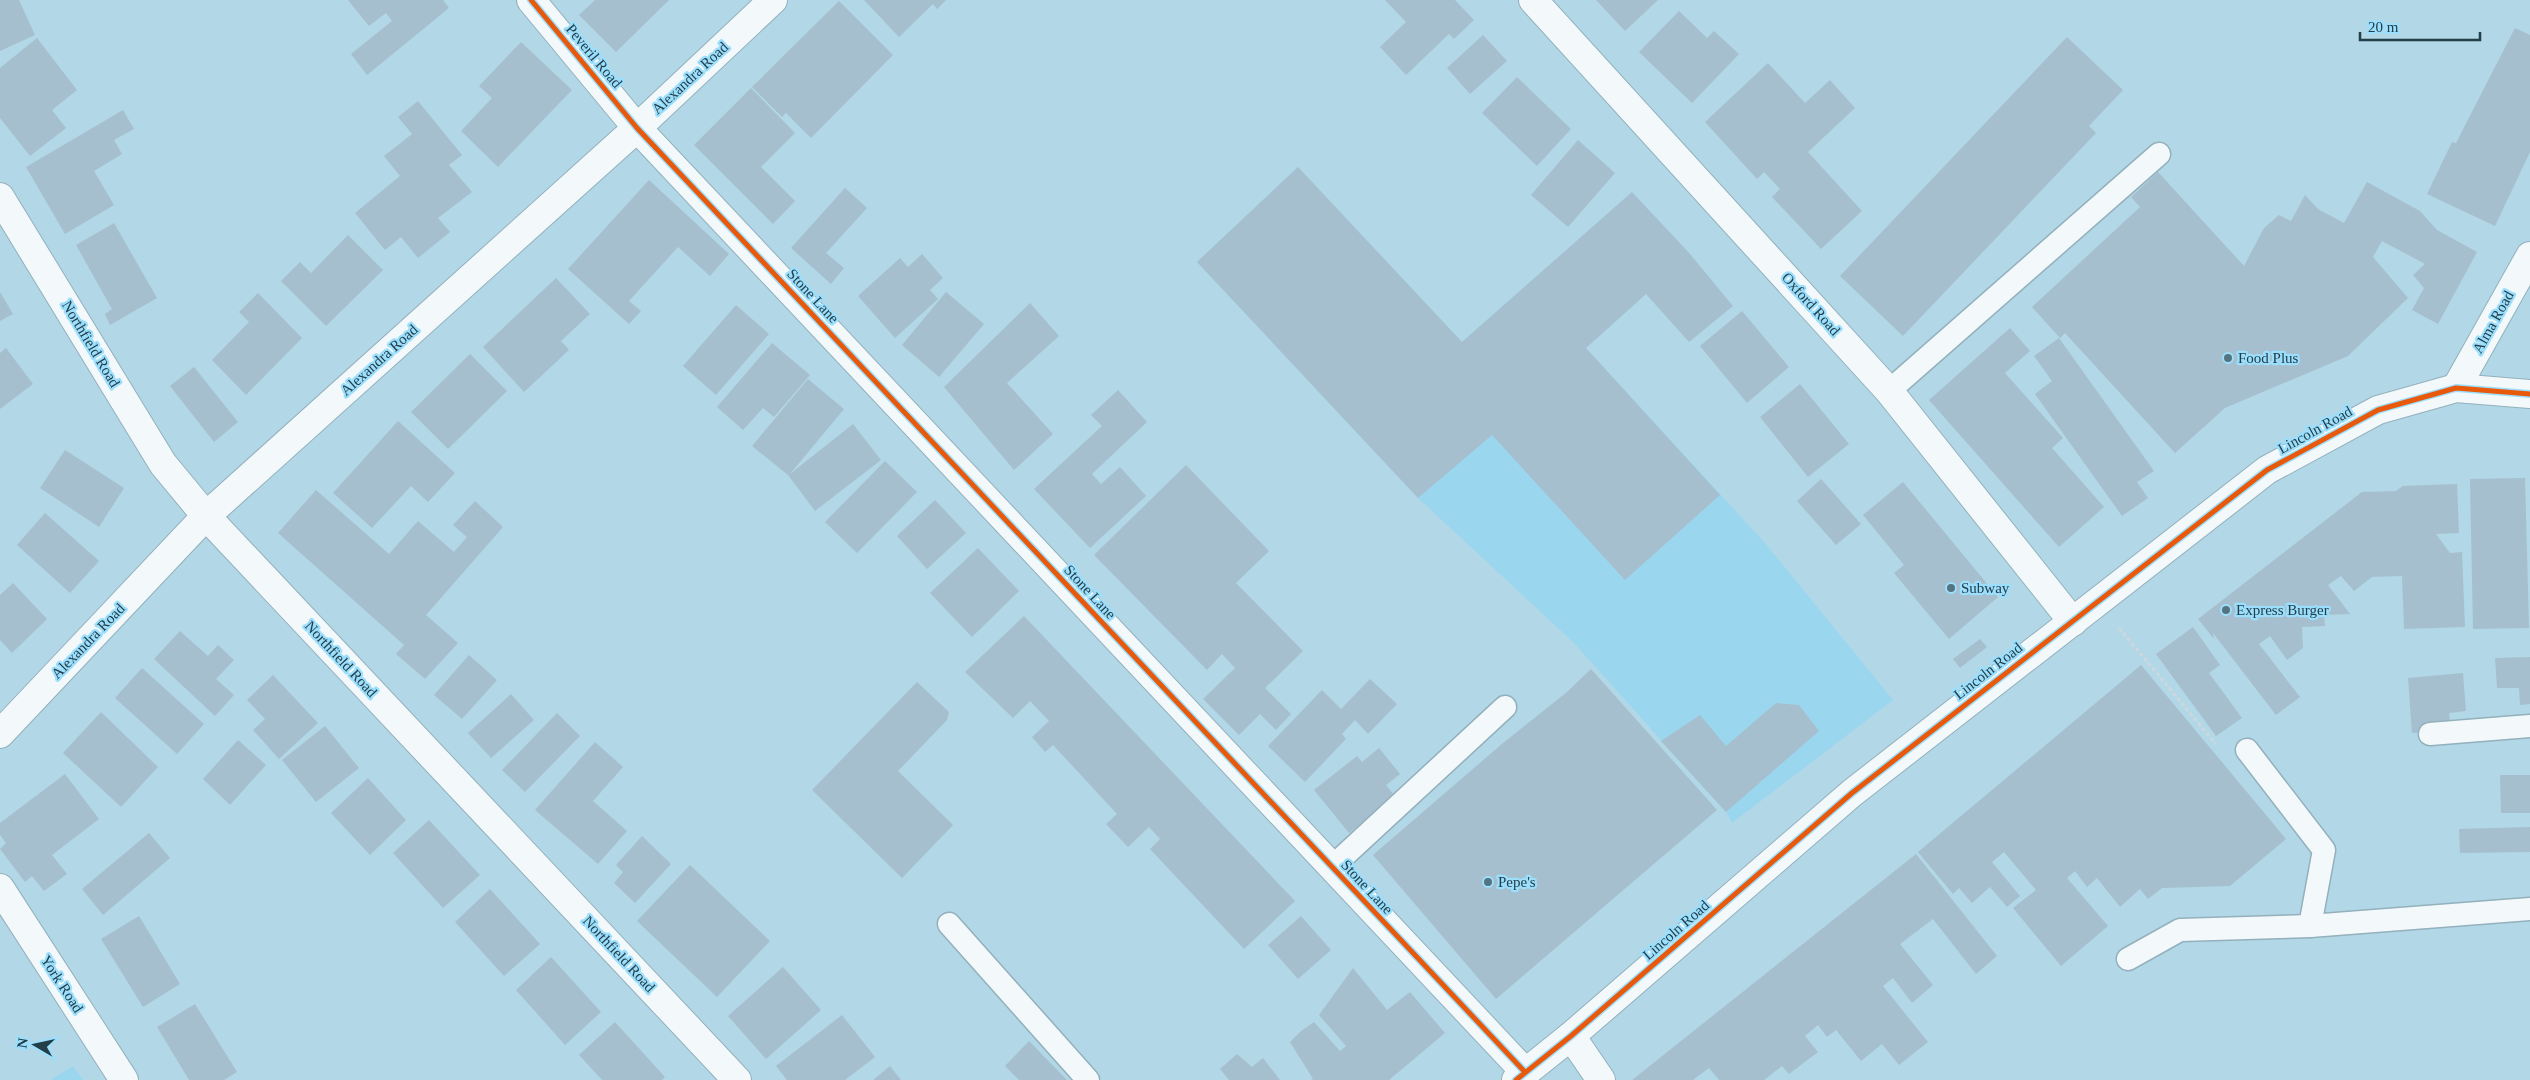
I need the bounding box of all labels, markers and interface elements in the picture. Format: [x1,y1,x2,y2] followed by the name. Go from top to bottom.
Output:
[2360,10,2480,42] scale bar
[2368,19,2399,35] text: 20 m
[563,21,625,91] street label: Peveril Road
[649,38,732,117] street label: Alexandra Road
[784,266,842,327] street label: Stone Lane
[1779,269,1844,339] street label: Oxford Road
[2469,288,2517,356] street label: Alma Road
[59,298,123,391] street label: Northfield Road
[337,321,421,399] street label: Alexandra Road
[2238,350,2299,366] place label: Food Plus
[2222,352,2234,364] marker: Food Plus
[2275,403,2355,457] street label: Lincoln Road
[1061,562,1119,623] street label: Stone Lane
[1961,580,2010,596] place label: Subway
[1945,582,1957,594] marker: Subway
[48,600,128,682] street label: Alexandra Road
[2236,602,2329,618] place label: Express Burger
[2220,604,2232,616] marker: Express Burger
[302,618,381,701] street label: Northfield Road
[1951,639,2026,703] street label: Lincoln Road
[1338,857,1396,918] street label: Stone Lane
[1498,874,1536,890] place label: Pepe's
[1482,876,1494,888] marker: Pepe's
[1640,897,1713,963] street label: Lincoln Road
[580,913,659,996] street label: Northfield Road
[38,952,87,1016] street label: York Road
[10,1020,60,1070] north arrow
[14,1037,31,1049] text: N

